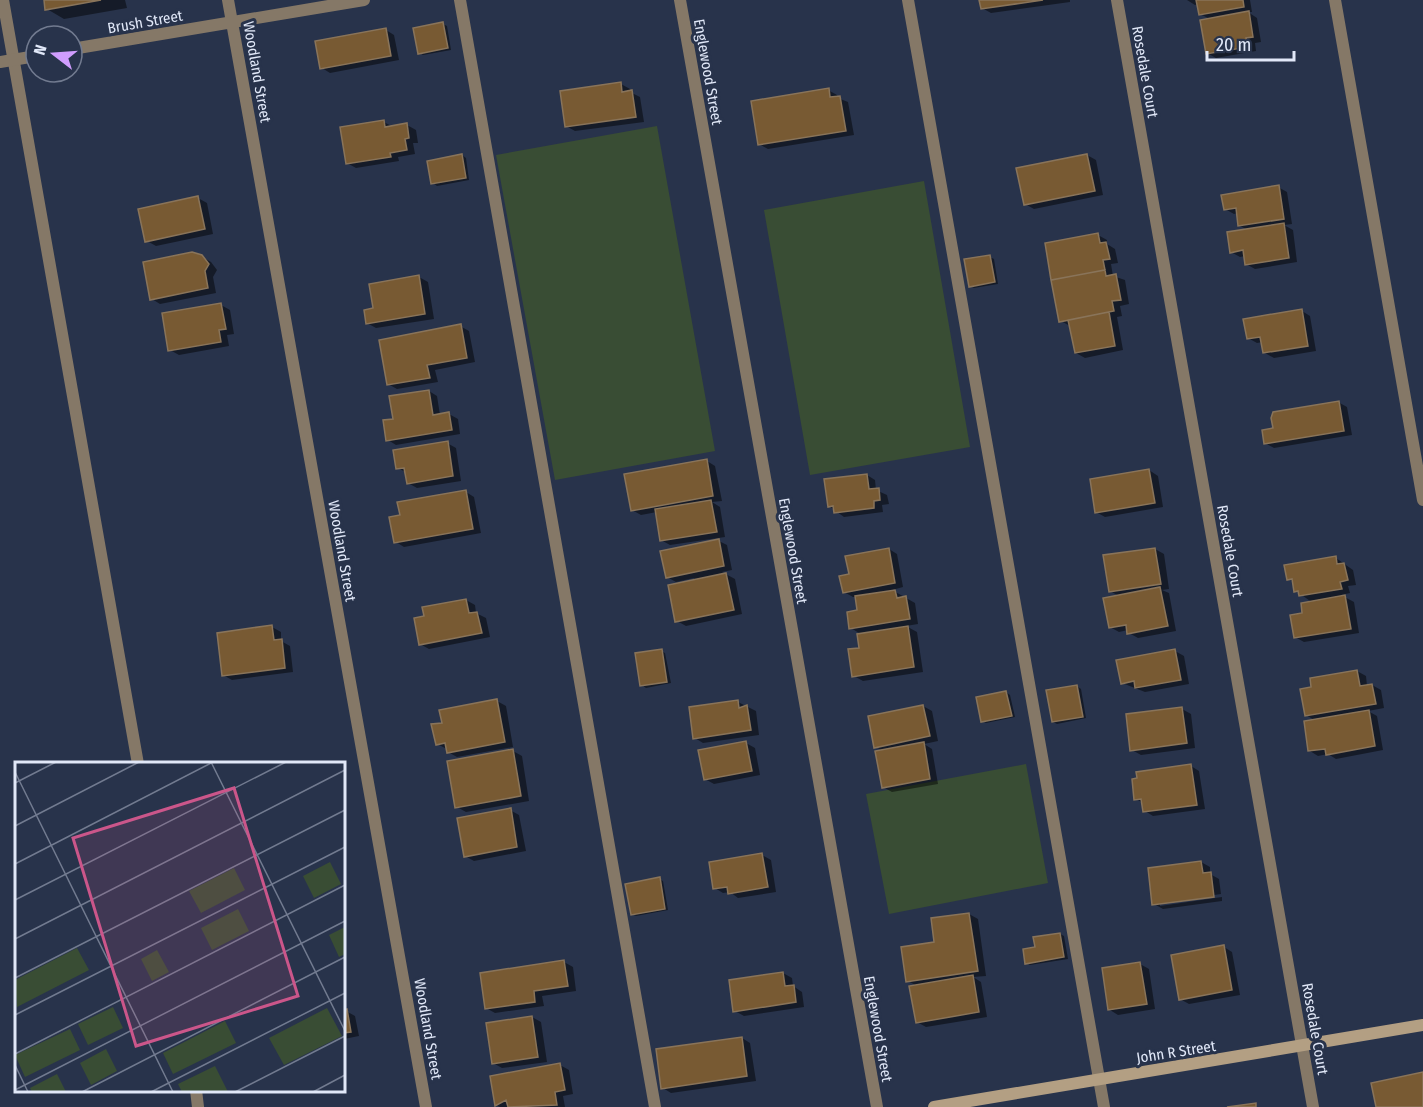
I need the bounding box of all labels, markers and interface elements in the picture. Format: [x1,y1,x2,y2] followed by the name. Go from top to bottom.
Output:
[106,7,184,37] street label: Brush Street
[690,18,726,126] street label: Englewood Street
[239,20,275,124] street label: Woodland Street
[24,24,84,84] north arrow
[1207,24,1294,62] scale bar
[1128,25,1162,119] street label: Rosedale Court
[1216,34,1251,56] text: 20 m
[30,42,51,57] text: N
[775,497,811,605] street label: Englewood Street
[324,499,360,603] street label: Woodland Street
[1213,504,1247,598] street label: Rosedale Court
[15,762,345,1092] inset map
[860,975,896,1083] street label: Englewood Street
[410,977,446,1081] street label: Woodland Street
[1298,982,1332,1076] street label: Rosedale Court
[1135,1037,1217,1067] street label: John R Street

